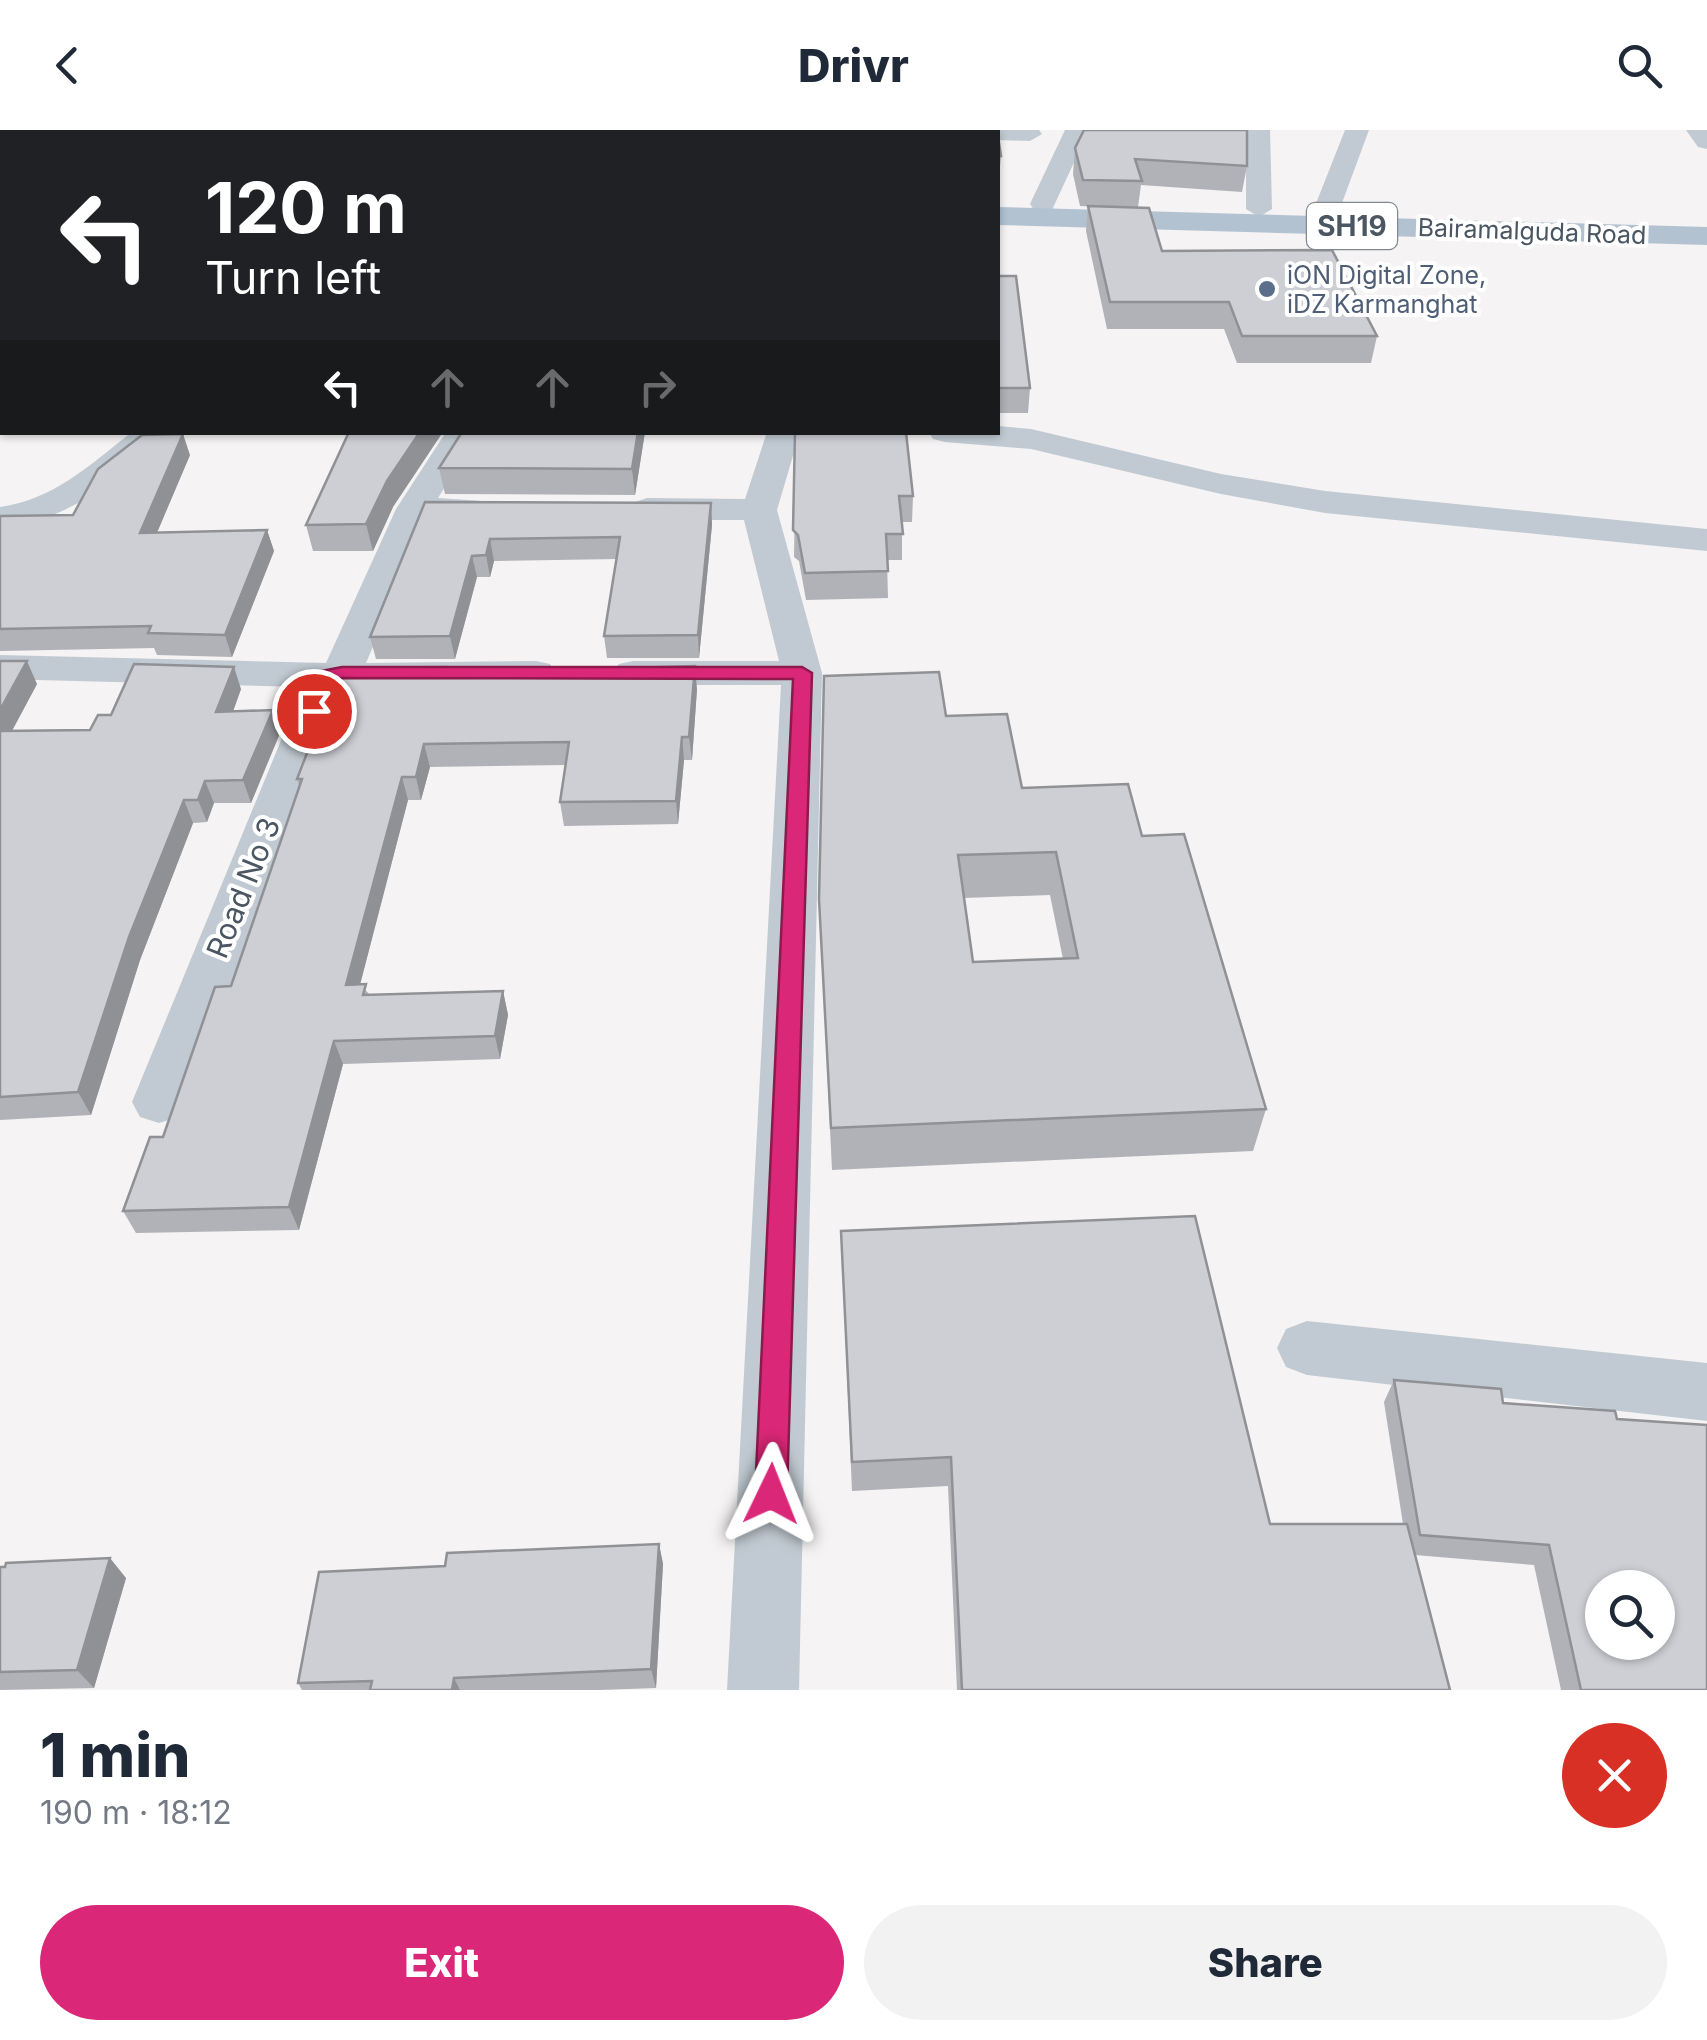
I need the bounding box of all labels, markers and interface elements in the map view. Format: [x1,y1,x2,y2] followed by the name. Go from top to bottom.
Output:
[40,38,95,93] icon: back
[798,38,909,93] text: Drivr
[1612,38,1667,93] icon: search
[205,165,407,250] text: 120 m
[40,170,170,300] icon: left
[1307,203,1397,249] road number: SH19
[1417,212,1647,250] street label: Bairamalguda Road
[205,250,381,305] text: Turn left
[1287,260,1486,319] place label: iON Digital Zone, iDZ Karmanghat
[1256,278,1278,300] marker: iON Digital Zone, iDZ Karmanghat
[315,360,370,415] icon: left
[420,360,475,415] icon: ahead
[525,360,580,415] icon: ahead
[630,360,685,415] icon: right
[272,669,357,754] pin
[287,684,342,739] icon: arrive
[199,812,288,963] street label: Road No 3
[719,1442,823,1546] position arrow
[1585,1570,1675,1660] map controls
[1585,1570,1675,1660] button: search
[40,1719,190,1791] text: 1 min
[1562,1723,1667,1828] button: close
[40,1793,232,1832] text: 190 m · 18:12
[40,1905,844,2020] button: Exit
[864,1905,1667,2020] button: Share

